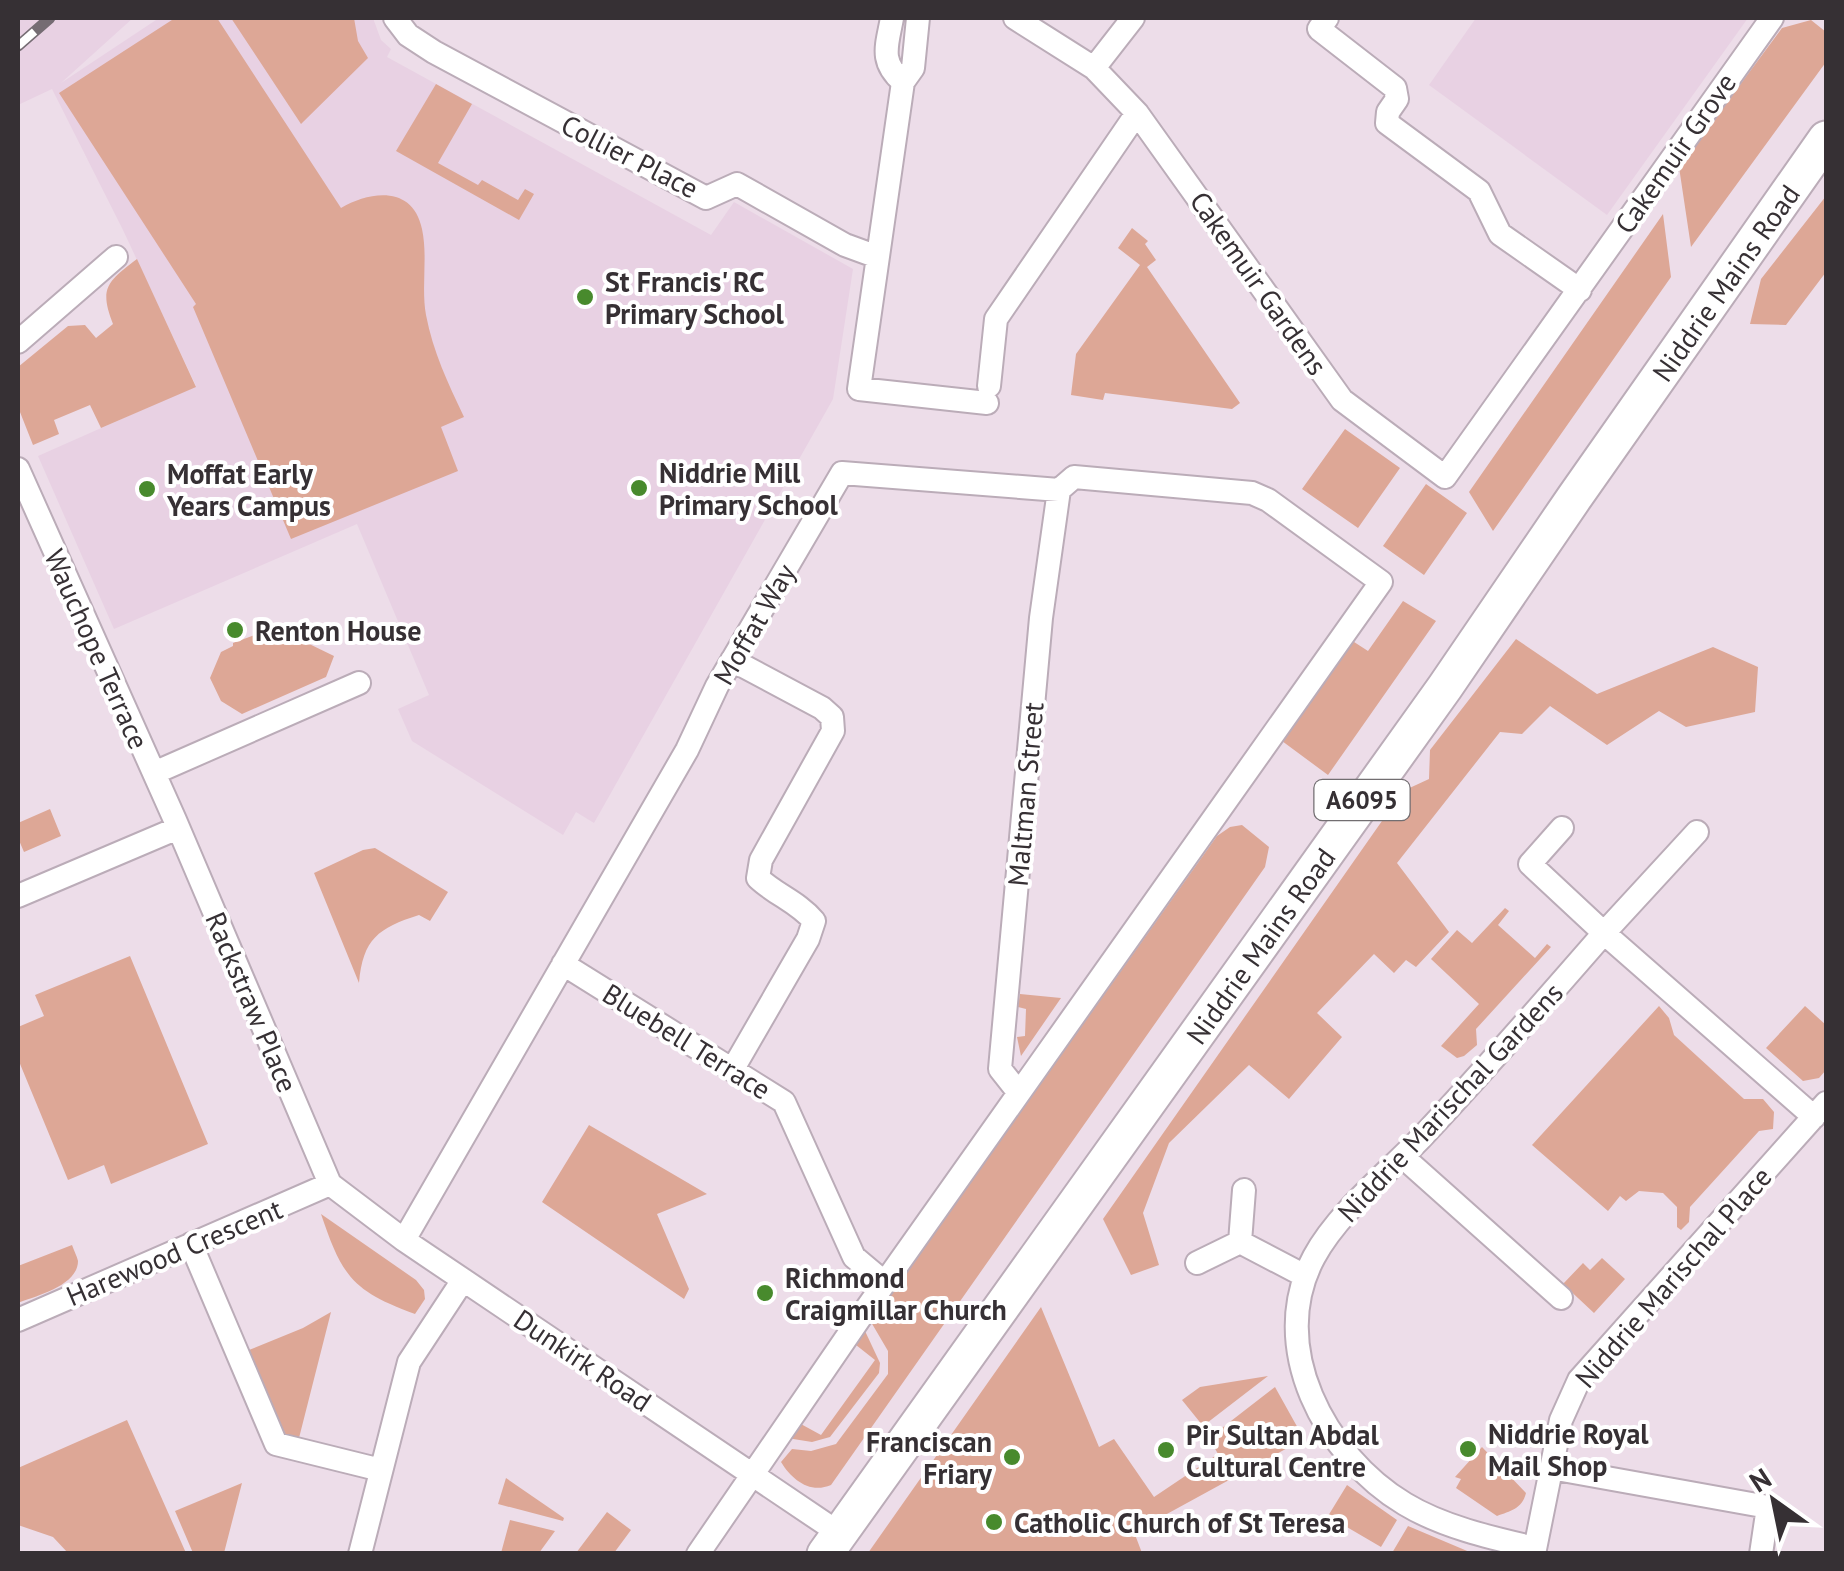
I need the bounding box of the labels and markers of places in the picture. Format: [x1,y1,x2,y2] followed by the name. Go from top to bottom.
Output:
[605,263,785,332] place label: St Francis' RC Primary School
[574,286,596,308] marker: St Francis' RC Primary School
[659,454,839,523] place label: Niddrie Mill Primary School
[166,455,331,524] place label: Moffat Early Years Campus
[628,477,650,499] marker: Niddrie Mill Primary School
[136,478,158,500] marker: Moffat Early Years Campus
[255,612,421,649] place label: Renton House
[224,619,246,641] marker: Renton House
[785,1259,1007,1328] place label: Richmond Craigmillar Church
[754,1282,776,1304] marker: Richmond Craigmillar Church
[1488,1415,1649,1484] place label: Niddrie Royal Mail Shop
[1186,1416,1379,1485] place label: Pir Sultan Abdal Cultural Centre
[866,1423,993,1492] place label: Franciscan Friary
[1457,1438,1479,1460] marker: Niddrie Royal Mail Shop
[1155,1439,1177,1461] marker: Pir Sultan Abdal Cultural Centre
[1001,1446,1023,1468] marker: Franciscan Friary
[1014,1504,1345,1541] place label: Catholic Church of St Teresa
[983,1511,1005,1533] marker: Catholic Church of St Teresa

